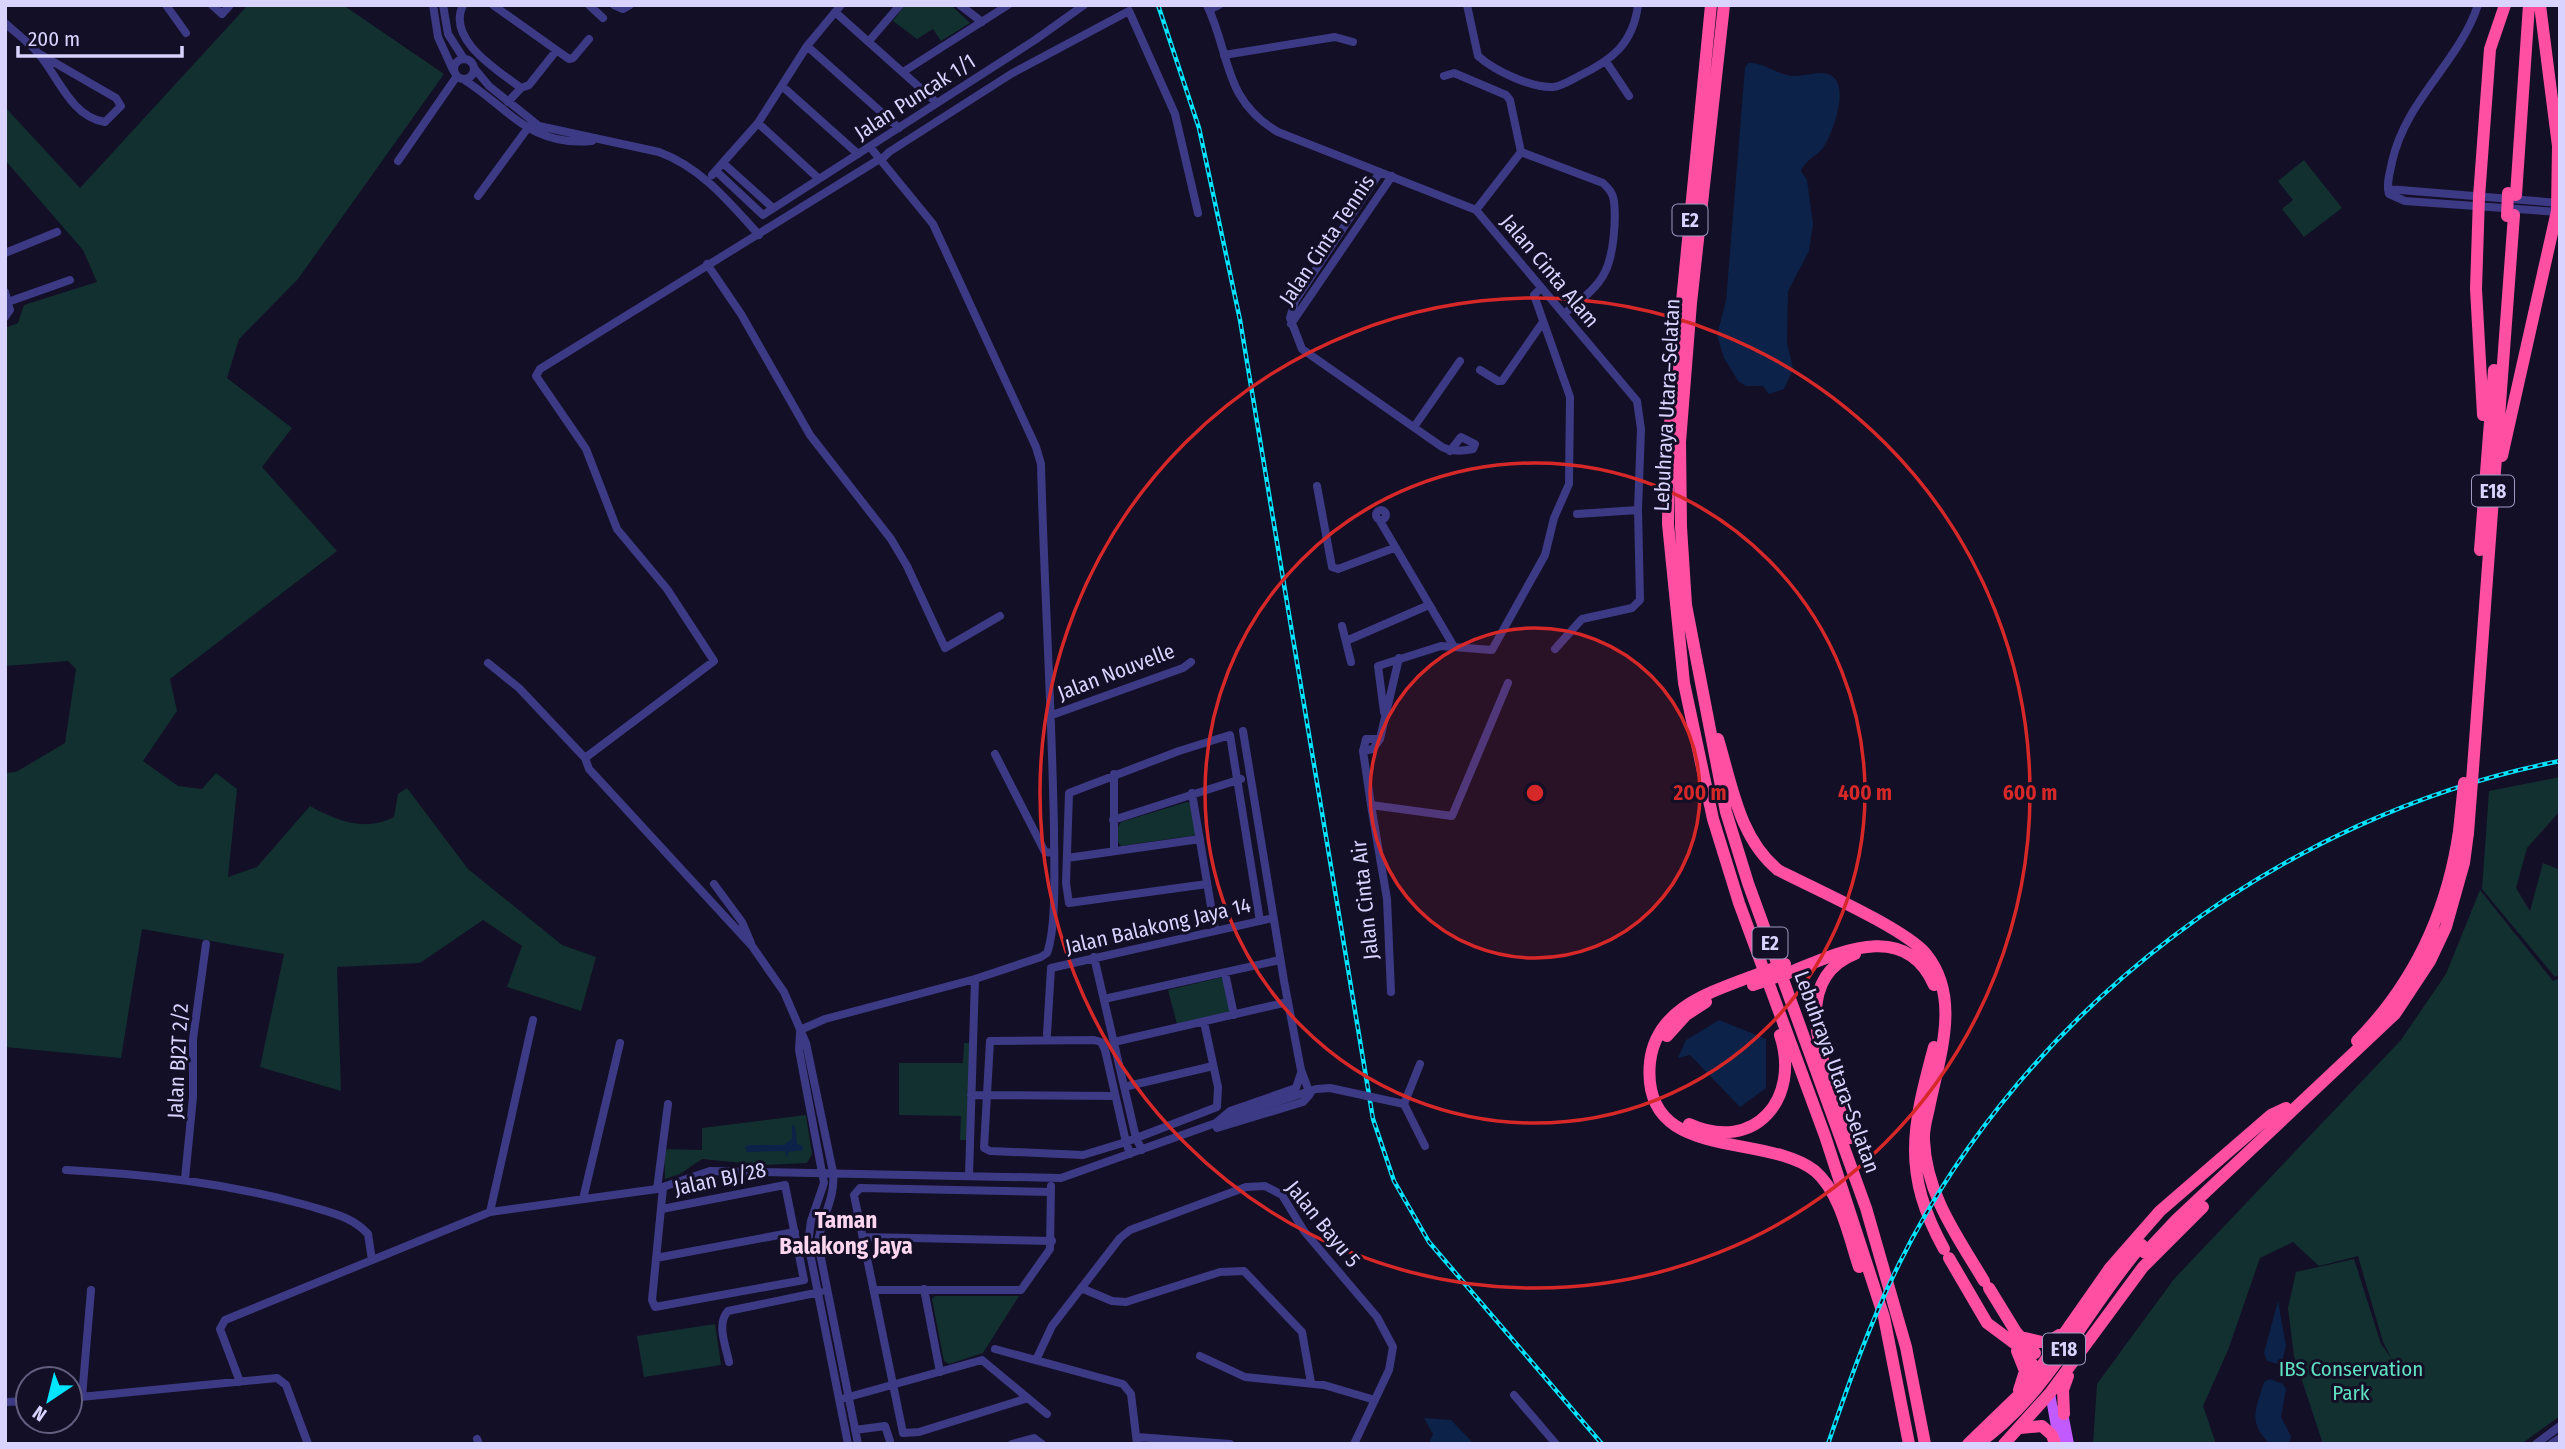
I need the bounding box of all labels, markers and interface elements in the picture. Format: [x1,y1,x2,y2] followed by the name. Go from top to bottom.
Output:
[18,14,182,58] scale bar
[28,26,80,52] text: 200 m
[850,48,980,146] street label: Jalan Puncak 1/1
[1274,170,1380,310] street label: Jalan Cinta Tennis
[1672,204,1708,235] road number: E2
[1495,209,1605,333] street label: Jalan Cinta Alam
[1648,298,1686,512] street label: Lebuhraya Utara–Selatan
[2472,476,2514,506] road number: E18
[1054,638,1178,706] street label: Jalan Nouvelle
[1672,780,1727,806] text: 200 m
[1838,780,1892,806] text: 400 m
[2003,780,2057,806] text: 600 m
[1523,781,1547,805] centre of rings
[1346,838,1384,961] street label: Jalan Cinta Air
[1063,892,1253,960] street label: Jalan Balakong Jaya 14
[1752,928,1788,959] road number: E2
[1788,967,1886,1177] street label: Lebuhraya Utara–Selatan
[162,1003,194,1119] street label: Jalan BJ2T 2/2
[672,1157,768,1201] street label: Jalan BJ/28
[1280,1175,1366,1273] street label: Jalan Bayu 5
[779,1206,913,1260] district label: Taman Balakong Jaya
[2043,1334,2085,1364] road number: E18
[2279,1356,2423,1406] park label: IBS Conservation Park
[14,1365,84,1435] north arrow
[28,1401,51,1426] text: N

